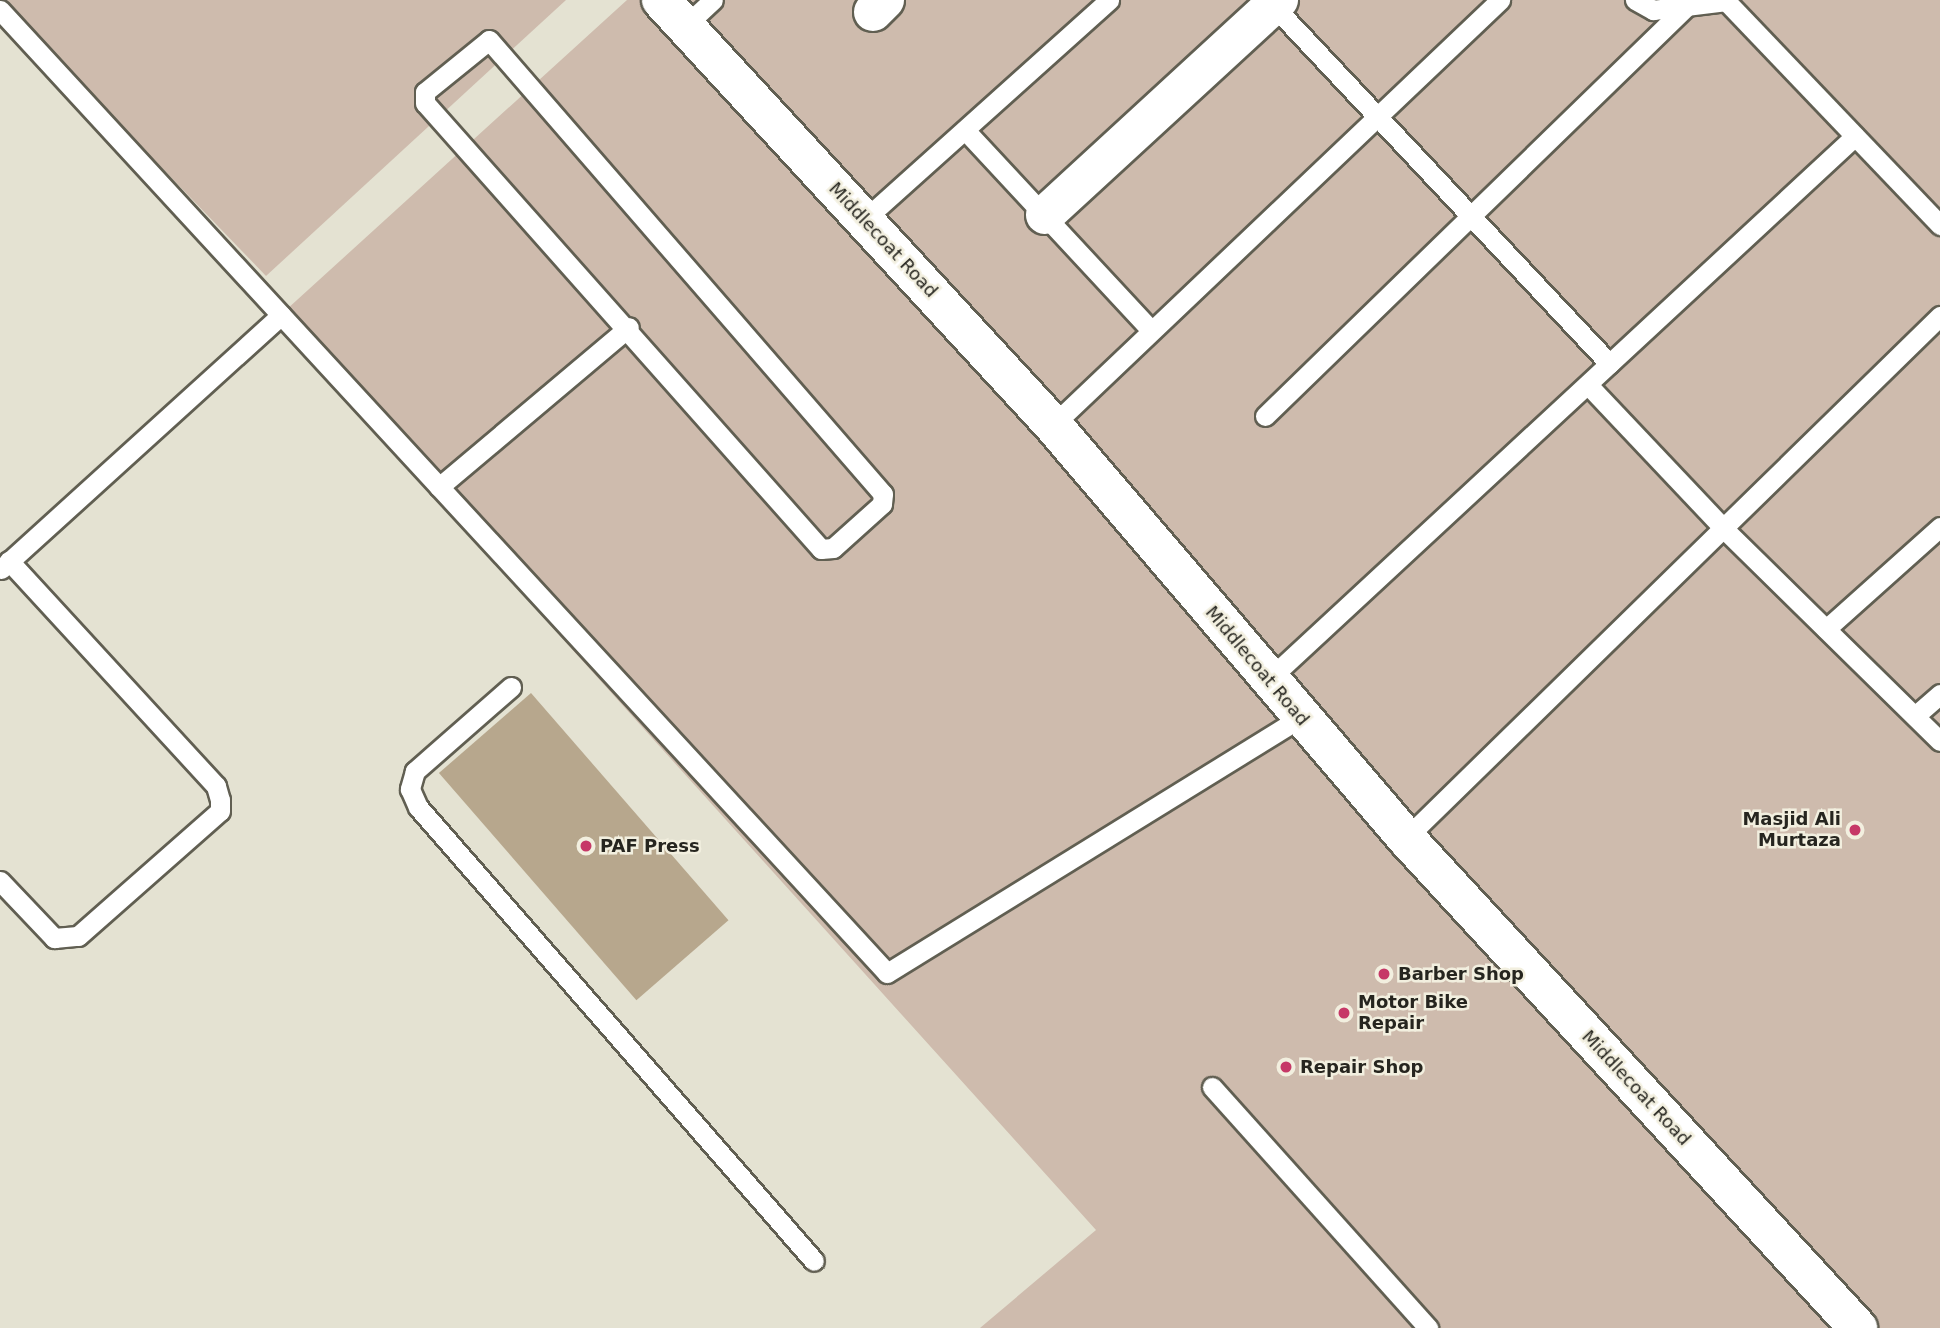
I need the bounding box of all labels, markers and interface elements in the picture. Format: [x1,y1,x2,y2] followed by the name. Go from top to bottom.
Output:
[824,178,942,302] street label: Middlecoat Road
[1201,602,1313,730] street label: Middlecoat Road
[1742,809,1841,852] place label: Masjid Ali Murtaza
[1847,822,1863,838] marker: Masjid Ali Murtaza
[600,835,700,857] place label: PAF Press
[578,838,594,854] marker: PAF Press
[1398,963,1524,985] place label: Barber Shop
[1376,966,1392,982] marker: Barber Shop
[1358,992,1468,1034] place label: Motor Bike Repair
[1336,1005,1352,1021] marker: Motor Bike Repair
[1577,1026,1695,1150] street label: Middlecoat Road
[1300,1056,1423,1078] place label: Repair Shop
[1278,1059,1294,1075] marker: Repair Shop

